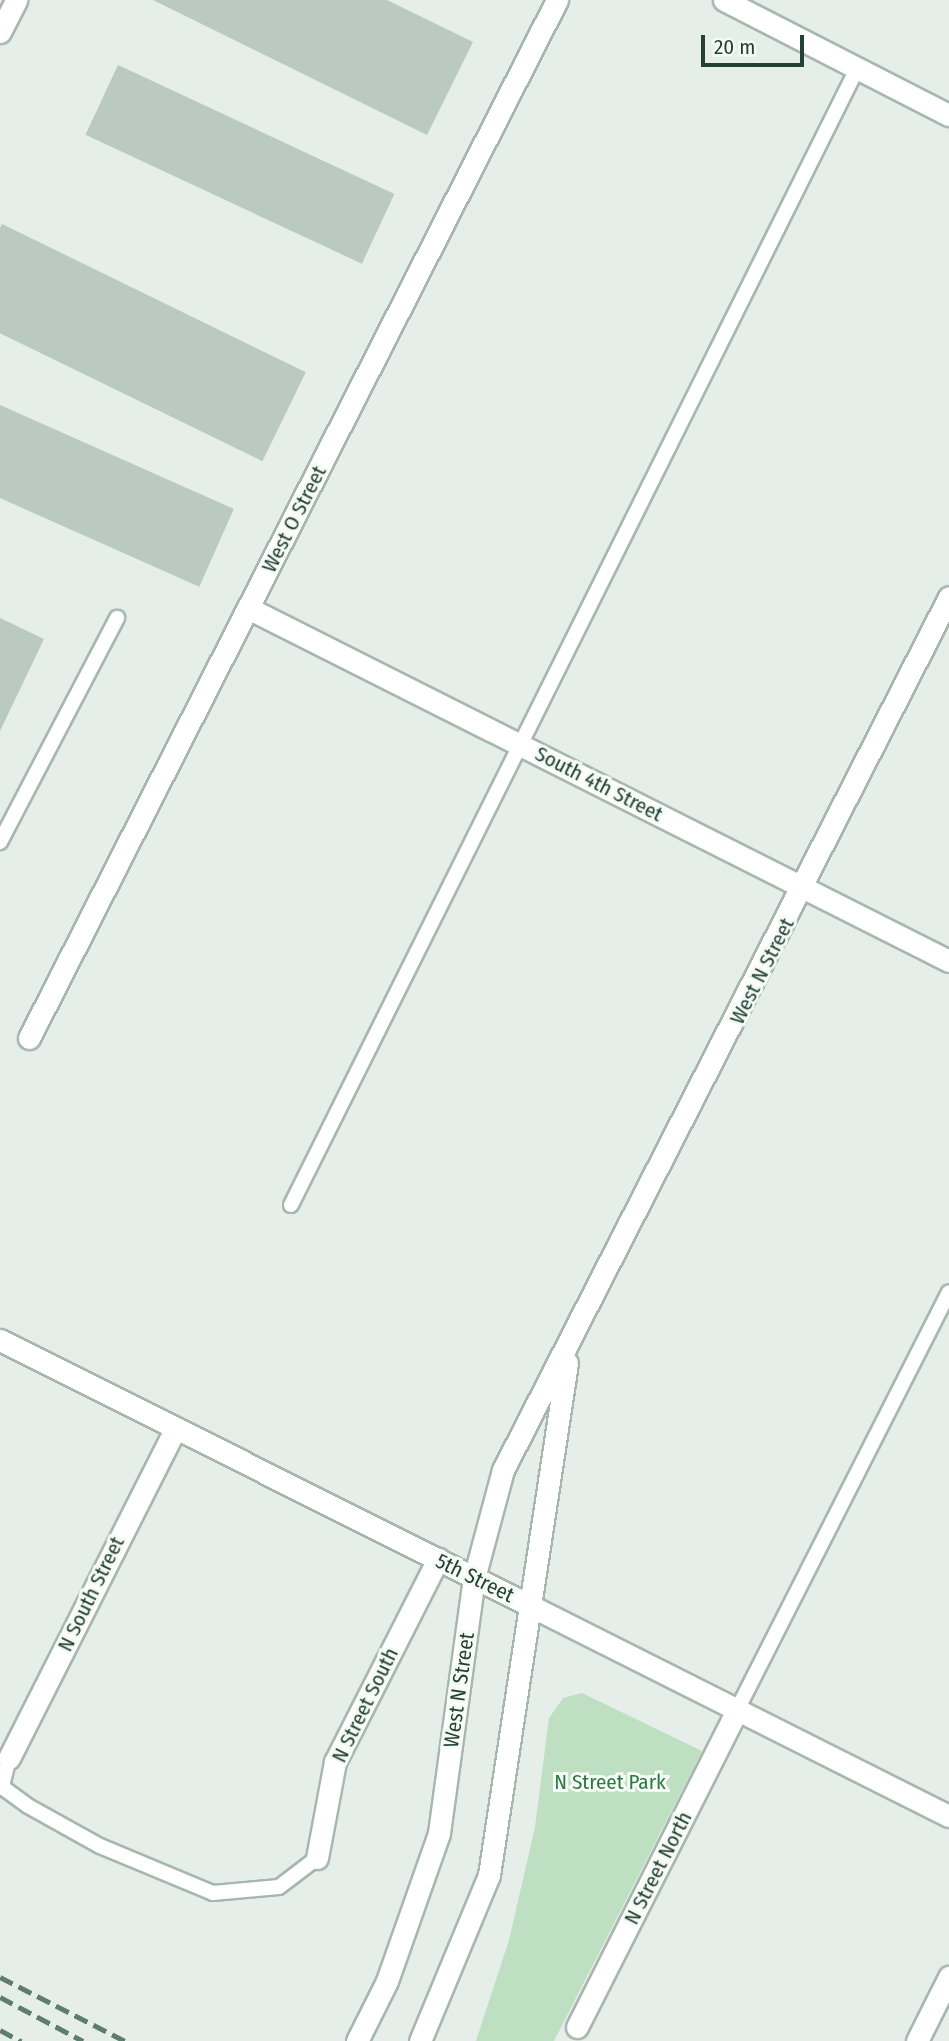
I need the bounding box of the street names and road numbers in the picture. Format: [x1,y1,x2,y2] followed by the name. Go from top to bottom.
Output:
[256,461,332,577] street label: West O Street
[531,741,667,827] street label: South 4th Street
[724,914,800,1028] street label: West N Street
[52,1532,130,1656] street label: N South Street
[432,1548,518,1608] street label: 5th Street
[438,1631,480,1749] street label: West N Street
[326,1643,404,1767] street label: N Street South
[619,1807,697,1929] street label: N Street North

